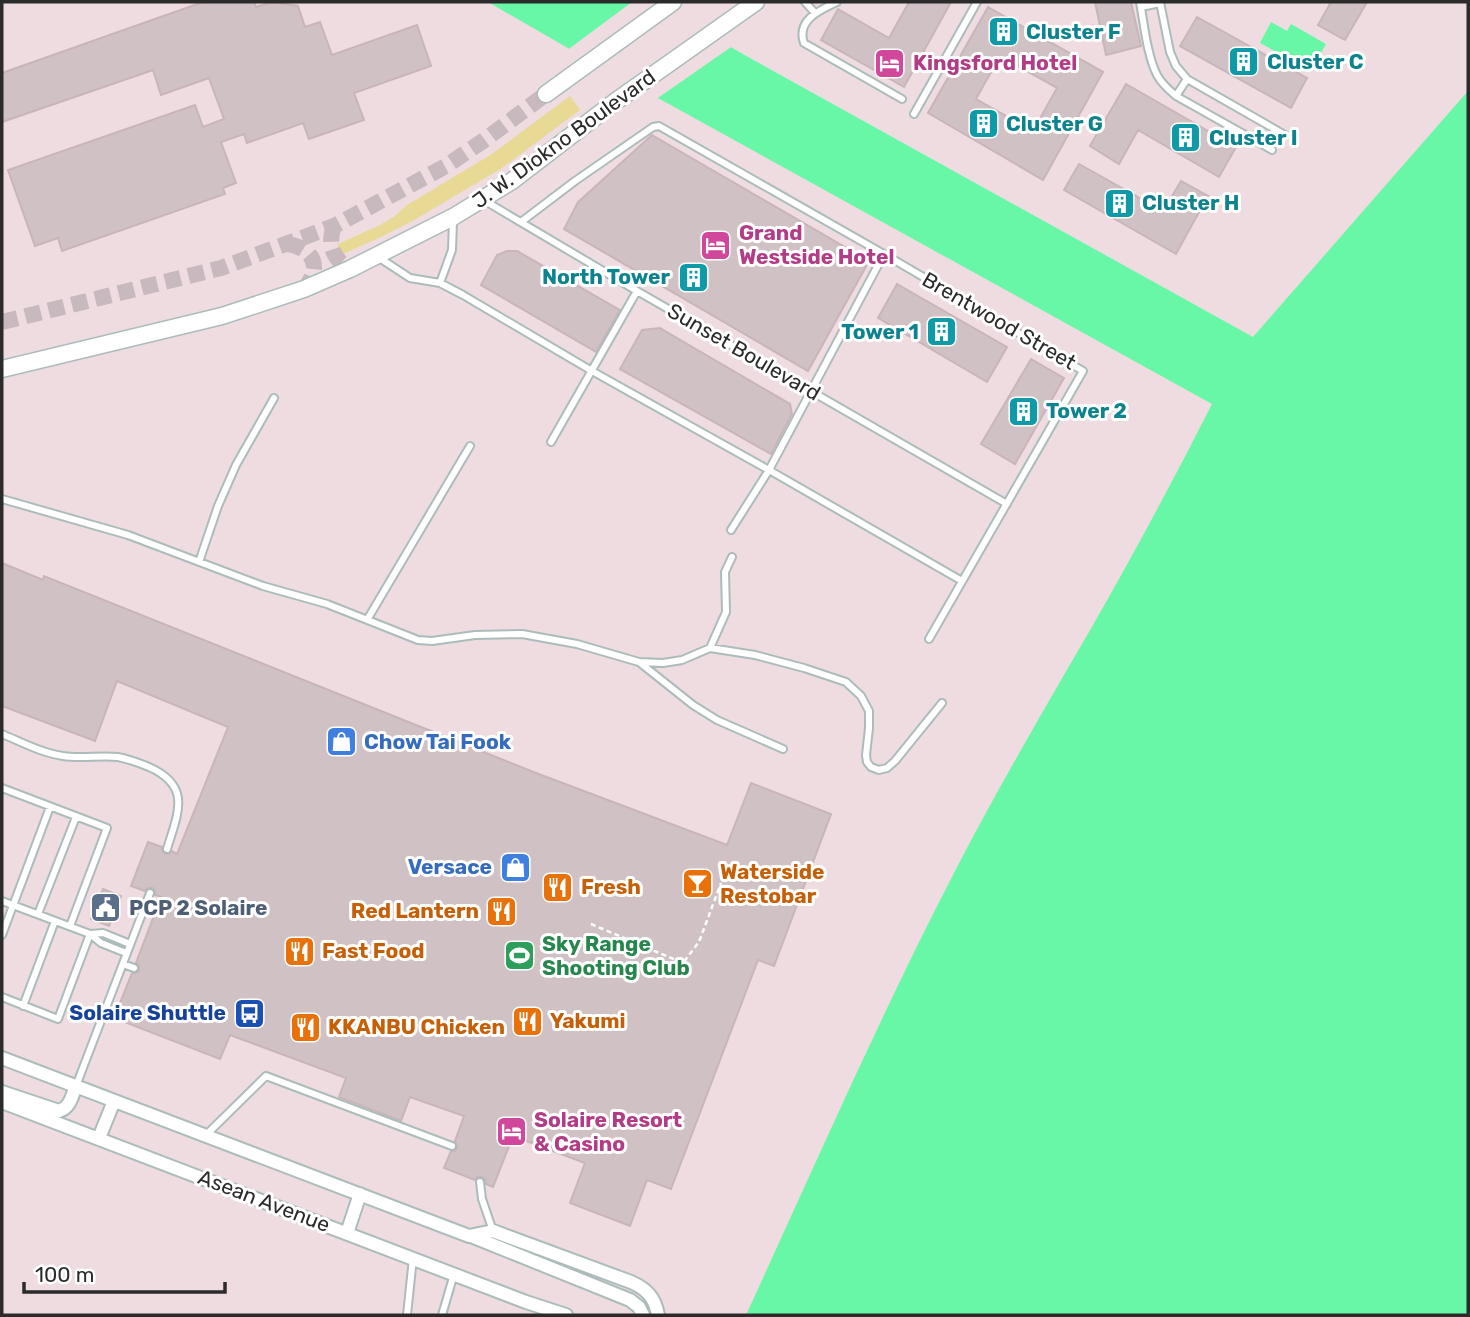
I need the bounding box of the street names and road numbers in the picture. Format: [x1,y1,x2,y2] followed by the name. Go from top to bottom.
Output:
[467,64,660,213] street label: J. W. Diokno Boulevard
[918,266,1081,375] street label: Brentwood Street
[663,298,825,406] street label: Sunset Boulevard
[195,1164,334,1237] street label: Asean Avenue

